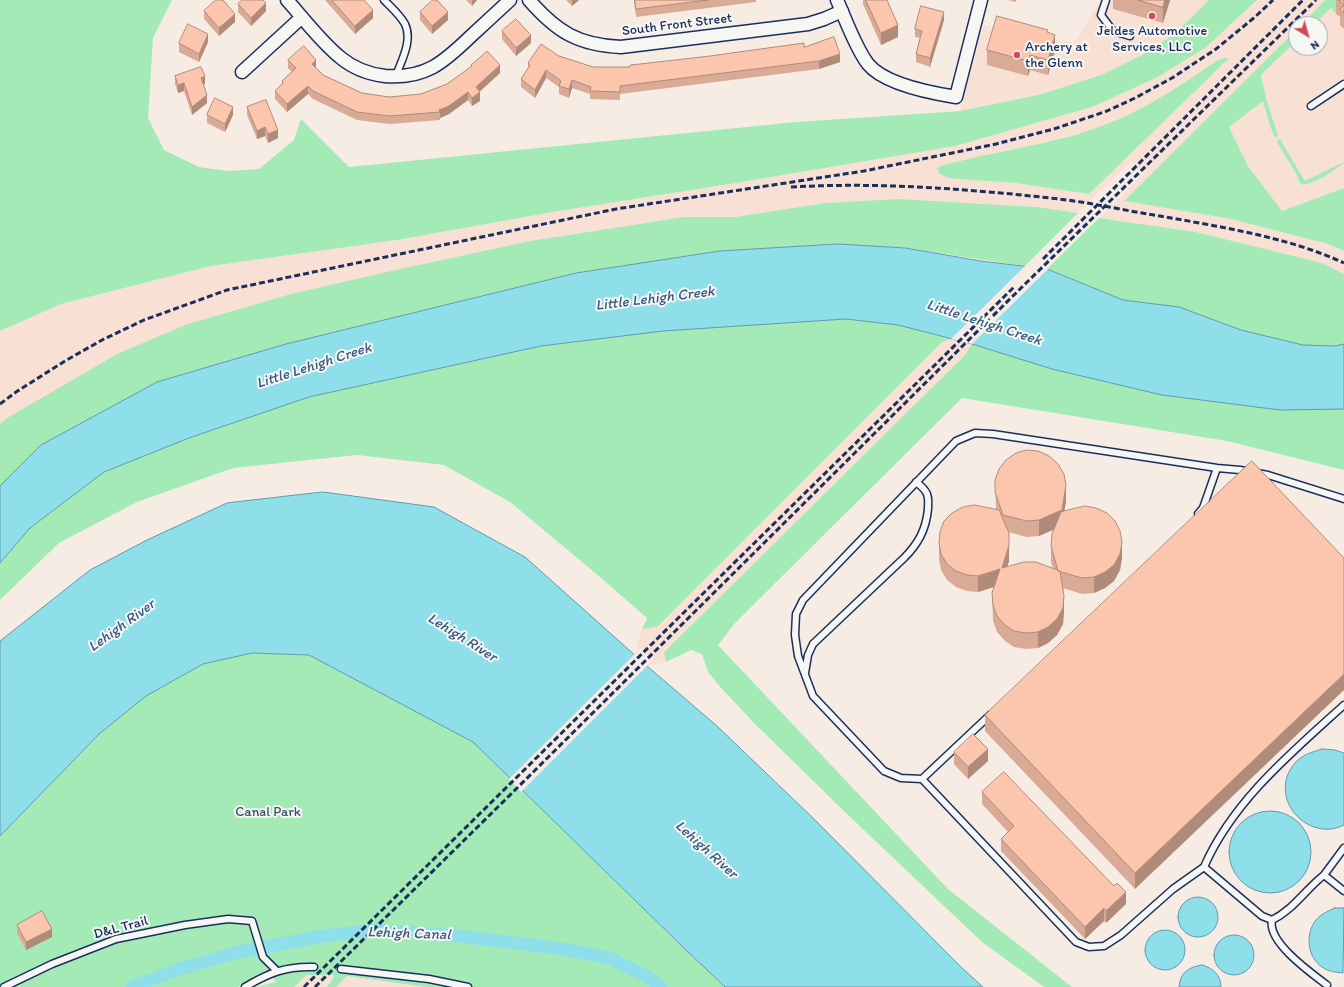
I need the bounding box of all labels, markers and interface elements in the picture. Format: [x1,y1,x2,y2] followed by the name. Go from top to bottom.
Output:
[621,10,733,40] street label: South Front Street
[1147,11,1157,21] marker: Jeldes Automotive Services, LLC
[1288,16,1328,56] north arrow
[1097,23,1207,56] place label: Jeldes Automotive Services, LLC
[1308,38,1322,53] text: N
[1025,39,1088,72] place label: Archery at the Glenn
[1012,50,1022,60] marker: Archery at the Glenn
[594,283,716,315] water label: Little Lehigh Creek
[924,296,1044,350] water label: Little Lehigh Creek
[254,339,374,393] water label: Little Lehigh Creek
[85,596,159,656] water label: Lehigh River
[424,610,500,666] water label: Lehigh River
[235,804,301,820] park label: Canal Park
[671,817,741,883] water label: Lehigh River
[92,913,150,943] street label: D&L Trail
[367,924,451,944] water label: Lehigh Canal

